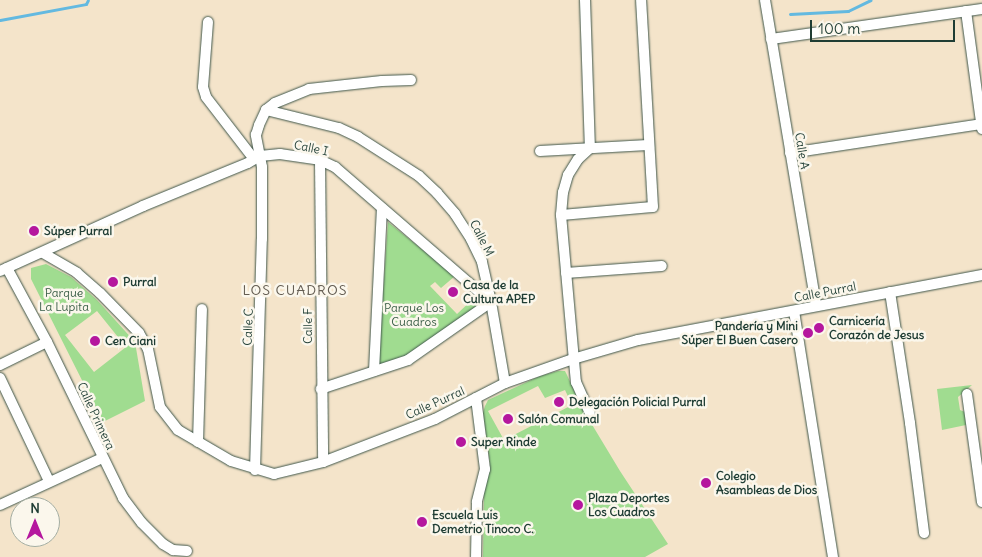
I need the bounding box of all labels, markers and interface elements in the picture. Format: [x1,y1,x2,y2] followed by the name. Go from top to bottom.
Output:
[812,10,957,42] scale bar
[818,19,860,38] text: 100 m
[792,132,812,170] street label: Calle A
[293,137,329,159] street label: Calle I
[467,217,497,259] street label: Calle M
[44,224,112,238] place label: Súper Purral
[28,225,40,237] marker: Súper Purral
[123,275,156,289] place label: Purral
[107,276,119,288] marker: Purral
[463,278,535,306] place label: Casa de la Cultura APEP
[793,279,857,305] street label: Calle Purral
[241,282,349,298] district label: LOS CUADROS
[39,286,89,314] park label: Parque La Lupita
[447,286,459,298] marker: Casa de la Cultura APEP
[384,301,444,329] park label: Parque Los Cuadros
[240,308,256,346] street label: Calle C
[301,308,315,344] street label: Calle F
[829,314,924,342] place label: Carnicería Corazón de Jesus
[681,319,798,347] place label: Pandería y Mini Súper El Buen Casero
[813,322,825,334] marker: Carnicería Corazón de Jesus
[802,327,814,339] marker: Pandería y Mini Súper El Buen Casero
[105,334,156,348] place label: Cen Ciani
[89,335,101,347] marker: Cen Ciani
[74,380,118,452] street label: Calle Primera
[403,384,467,422] street label: Calle Purral
[569,395,706,409] place label: Delegación Policial Purral
[553,396,565,408] marker: Delegación Policial Purral
[518,412,599,426] place label: Salón Comunal
[502,413,514,425] marker: Salón Comunal
[471,435,536,449] place label: Super Rinde
[455,436,467,448] marker: Super Rinde
[716,469,817,497] place label: Colegio Asambleas de Dios
[700,477,712,489] marker: Colegio Asambleas de Dios
[588,491,669,519] place label: Plaza Deportes Los Cuadros
[10,497,60,547] north arrow
[30,499,40,517] text: N
[572,499,584,511] marker: Plaza Deportes Los Cuadros
[432,508,534,536] place label: Escuela Luis Demetrio Tinoco C.
[416,516,428,528] marker: Escuela Luis Demetrio Tinoco C.

